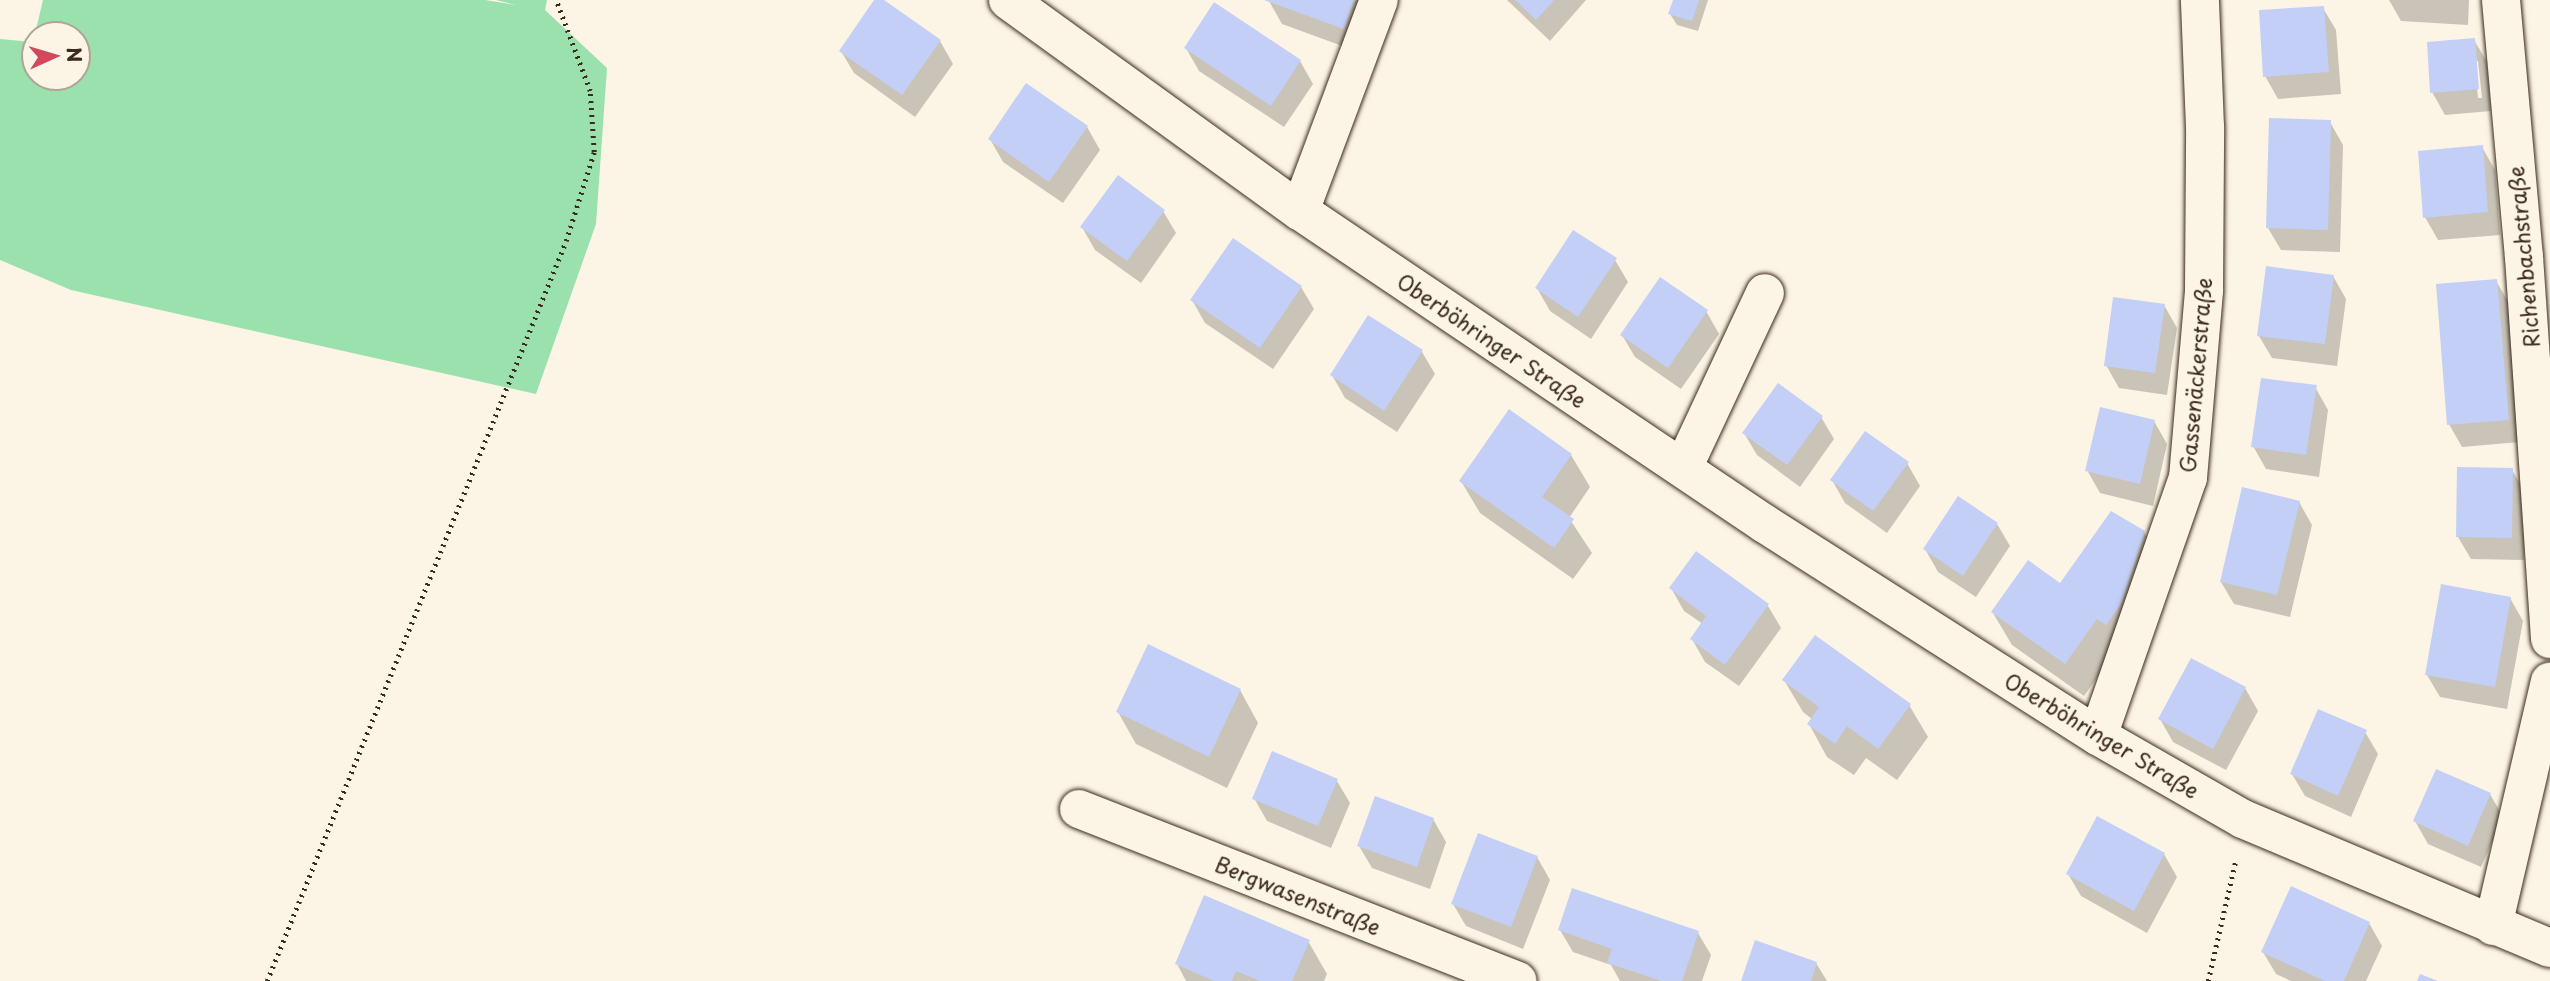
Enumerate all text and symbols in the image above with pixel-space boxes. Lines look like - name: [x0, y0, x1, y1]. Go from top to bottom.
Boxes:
- north arrow: [21, 21, 91, 91]
- text: N: [60, 46, 89, 63]
- street label: Richenbachstraße: [2503, 165, 2543, 349]
- street label: Oberböhringer Straße: [1393, 267, 1591, 413]
- street label: Gassenäckerstraße: [2174, 276, 2216, 474]
- street label: Oberböhringer Straße: [2000, 667, 2204, 803]
- street label: Bergwasenstraße: [1212, 850, 1384, 940]

